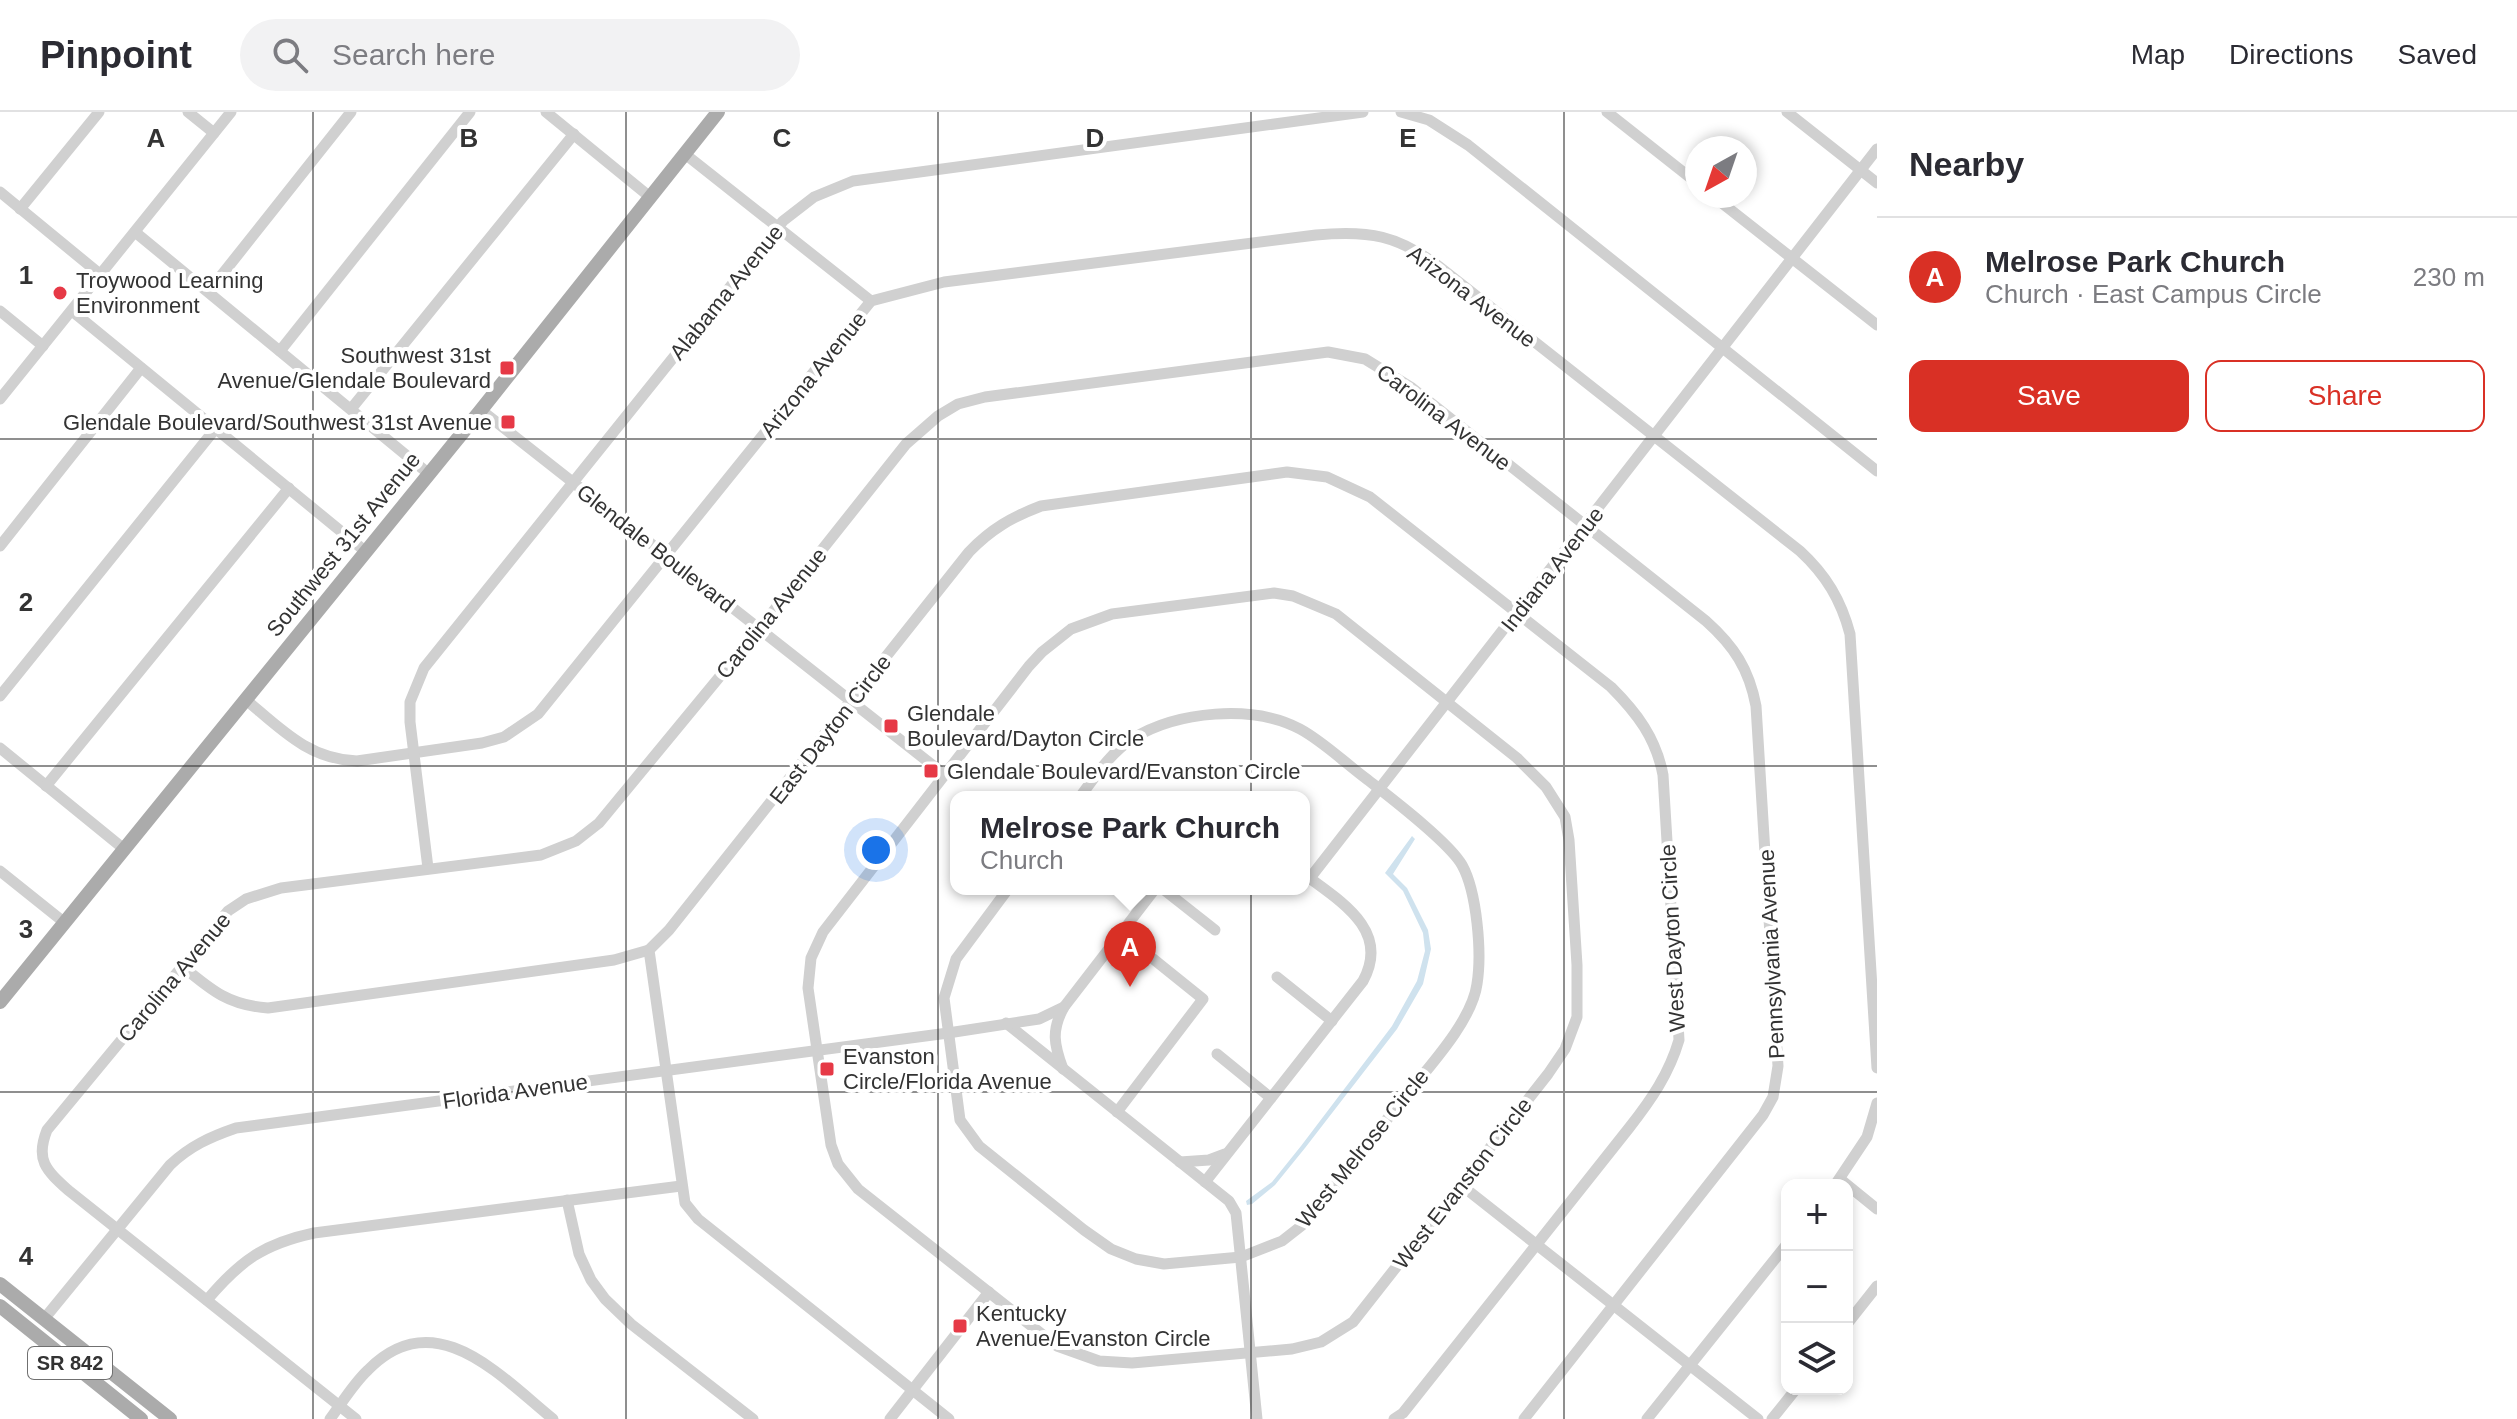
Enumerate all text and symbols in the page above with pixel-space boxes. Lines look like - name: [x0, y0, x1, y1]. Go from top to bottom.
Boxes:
- search box: [240, 19, 800, 91]
- icon: search: [268, 33, 312, 77]
- text: Pinpoint: [40, 34, 192, 76]
- text: Search here: [332, 38, 495, 71]
- text: Map: [2131, 39, 2185, 70]
- text: Directions: [2229, 39, 2354, 70]
- text: Saved: [2398, 39, 2477, 70]
- text: A: [147, 123, 166, 153]
- text: B: [460, 123, 478, 153]
- text: C: [773, 123, 792, 153]
- text: D: [1086, 123, 1104, 153]
- text: E: [1399, 123, 1417, 153]
- north arrow: [1685, 136, 1757, 208]
- text: Nearby: [1909, 145, 2024, 183]
- street label: Alabama Avenue: [664, 220, 788, 365]
- street label: Arizona Avenue: [1403, 240, 1541, 353]
- text: Melrose Park Church: [1985, 245, 2285, 278]
- text: 1: [19, 260, 33, 290]
- text: A: [1926, 262, 1944, 292]
- text: 230 m: [2413, 262, 2485, 292]
- place label: Troywood Learning Environment: [76, 268, 264, 318]
- text: Church · East Campus Circle: [1985, 279, 2322, 309]
- marker: Troywood Learning Environment: [51, 284, 69, 302]
- street label: Arizona Avenue: [755, 307, 871, 442]
- place label: Southwest 31st Avenue/Glendale Boulevard: [217, 343, 491, 393]
- marker: Southwest 31st Avenue/Glendale Boulevard: [498, 359, 516, 377]
- street label: Carolina Avenue: [1372, 359, 1516, 476]
- button: Save: [1909, 360, 2189, 432]
- button: Share: [2205, 360, 2485, 432]
- place label: Glendale Boulevard/Southwest 31st Avenue: [63, 410, 492, 435]
- marker: Glendale Boulevard/Southwest 31st Avenue: [499, 413, 517, 431]
- street label: Southwest 31st Avenue: [261, 447, 425, 641]
- street label: Glendale Boulevard: [572, 479, 740, 618]
- street label: Indiana Avenue: [1496, 502, 1609, 637]
- street label: Carolina Avenue: [711, 543, 832, 684]
- text: 2: [19, 587, 33, 617]
- street label: East Dayton Circle: [764, 650, 896, 809]
- place label: Glendale Boulevard/Dayton Circle: [907, 701, 1144, 751]
- marker: Glendale Boulevard/Dayton Circle: [882, 717, 900, 735]
- place label: Glendale Boulevard/Evanston Circle: [947, 759, 1300, 784]
- marker: Glendale Boulevard/Evanston Circle: [922, 762, 940, 780]
- popup: [950, 791, 1310, 895]
- text: Melrose Park Church: [980, 811, 1280, 844]
- your location: [856, 830, 896, 870]
- street label: West Dayton Circle: [1655, 844, 1690, 1032]
- text: Church: [980, 845, 1064, 875]
- street label: Pennsylvania Avenue: [1754, 848, 1789, 1059]
- street label: Carolina Avenue: [113, 908, 236, 1047]
- text: 3: [19, 914, 33, 944]
- pin: A: [1104, 921, 1156, 987]
- place label: Evanston Circle/Florida Avenue: [843, 1044, 1052, 1094]
- marker: Evanston Circle/Florida Avenue: [818, 1060, 836, 1078]
- street label: West Melrose Circle: [1291, 1064, 1434, 1233]
- street label: Florida Avenue: [441, 1069, 589, 1114]
- street label: West Evanston Circle: [1388, 1093, 1537, 1274]
- map controls: [1781, 1179, 1853, 1395]
- button: +: [1781, 1179, 1853, 1251]
- text: 4: [19, 1241, 34, 1271]
- button: −: [1781, 1251, 1853, 1323]
- place label: Kentucky Avenue/Evanston Circle: [976, 1301, 1210, 1351]
- marker: Kentucky Avenue/Evanston Circle: [951, 1317, 969, 1335]
- button: layers: [1781, 1323, 1853, 1395]
- road number: SR 842: [28, 1347, 112, 1379]

